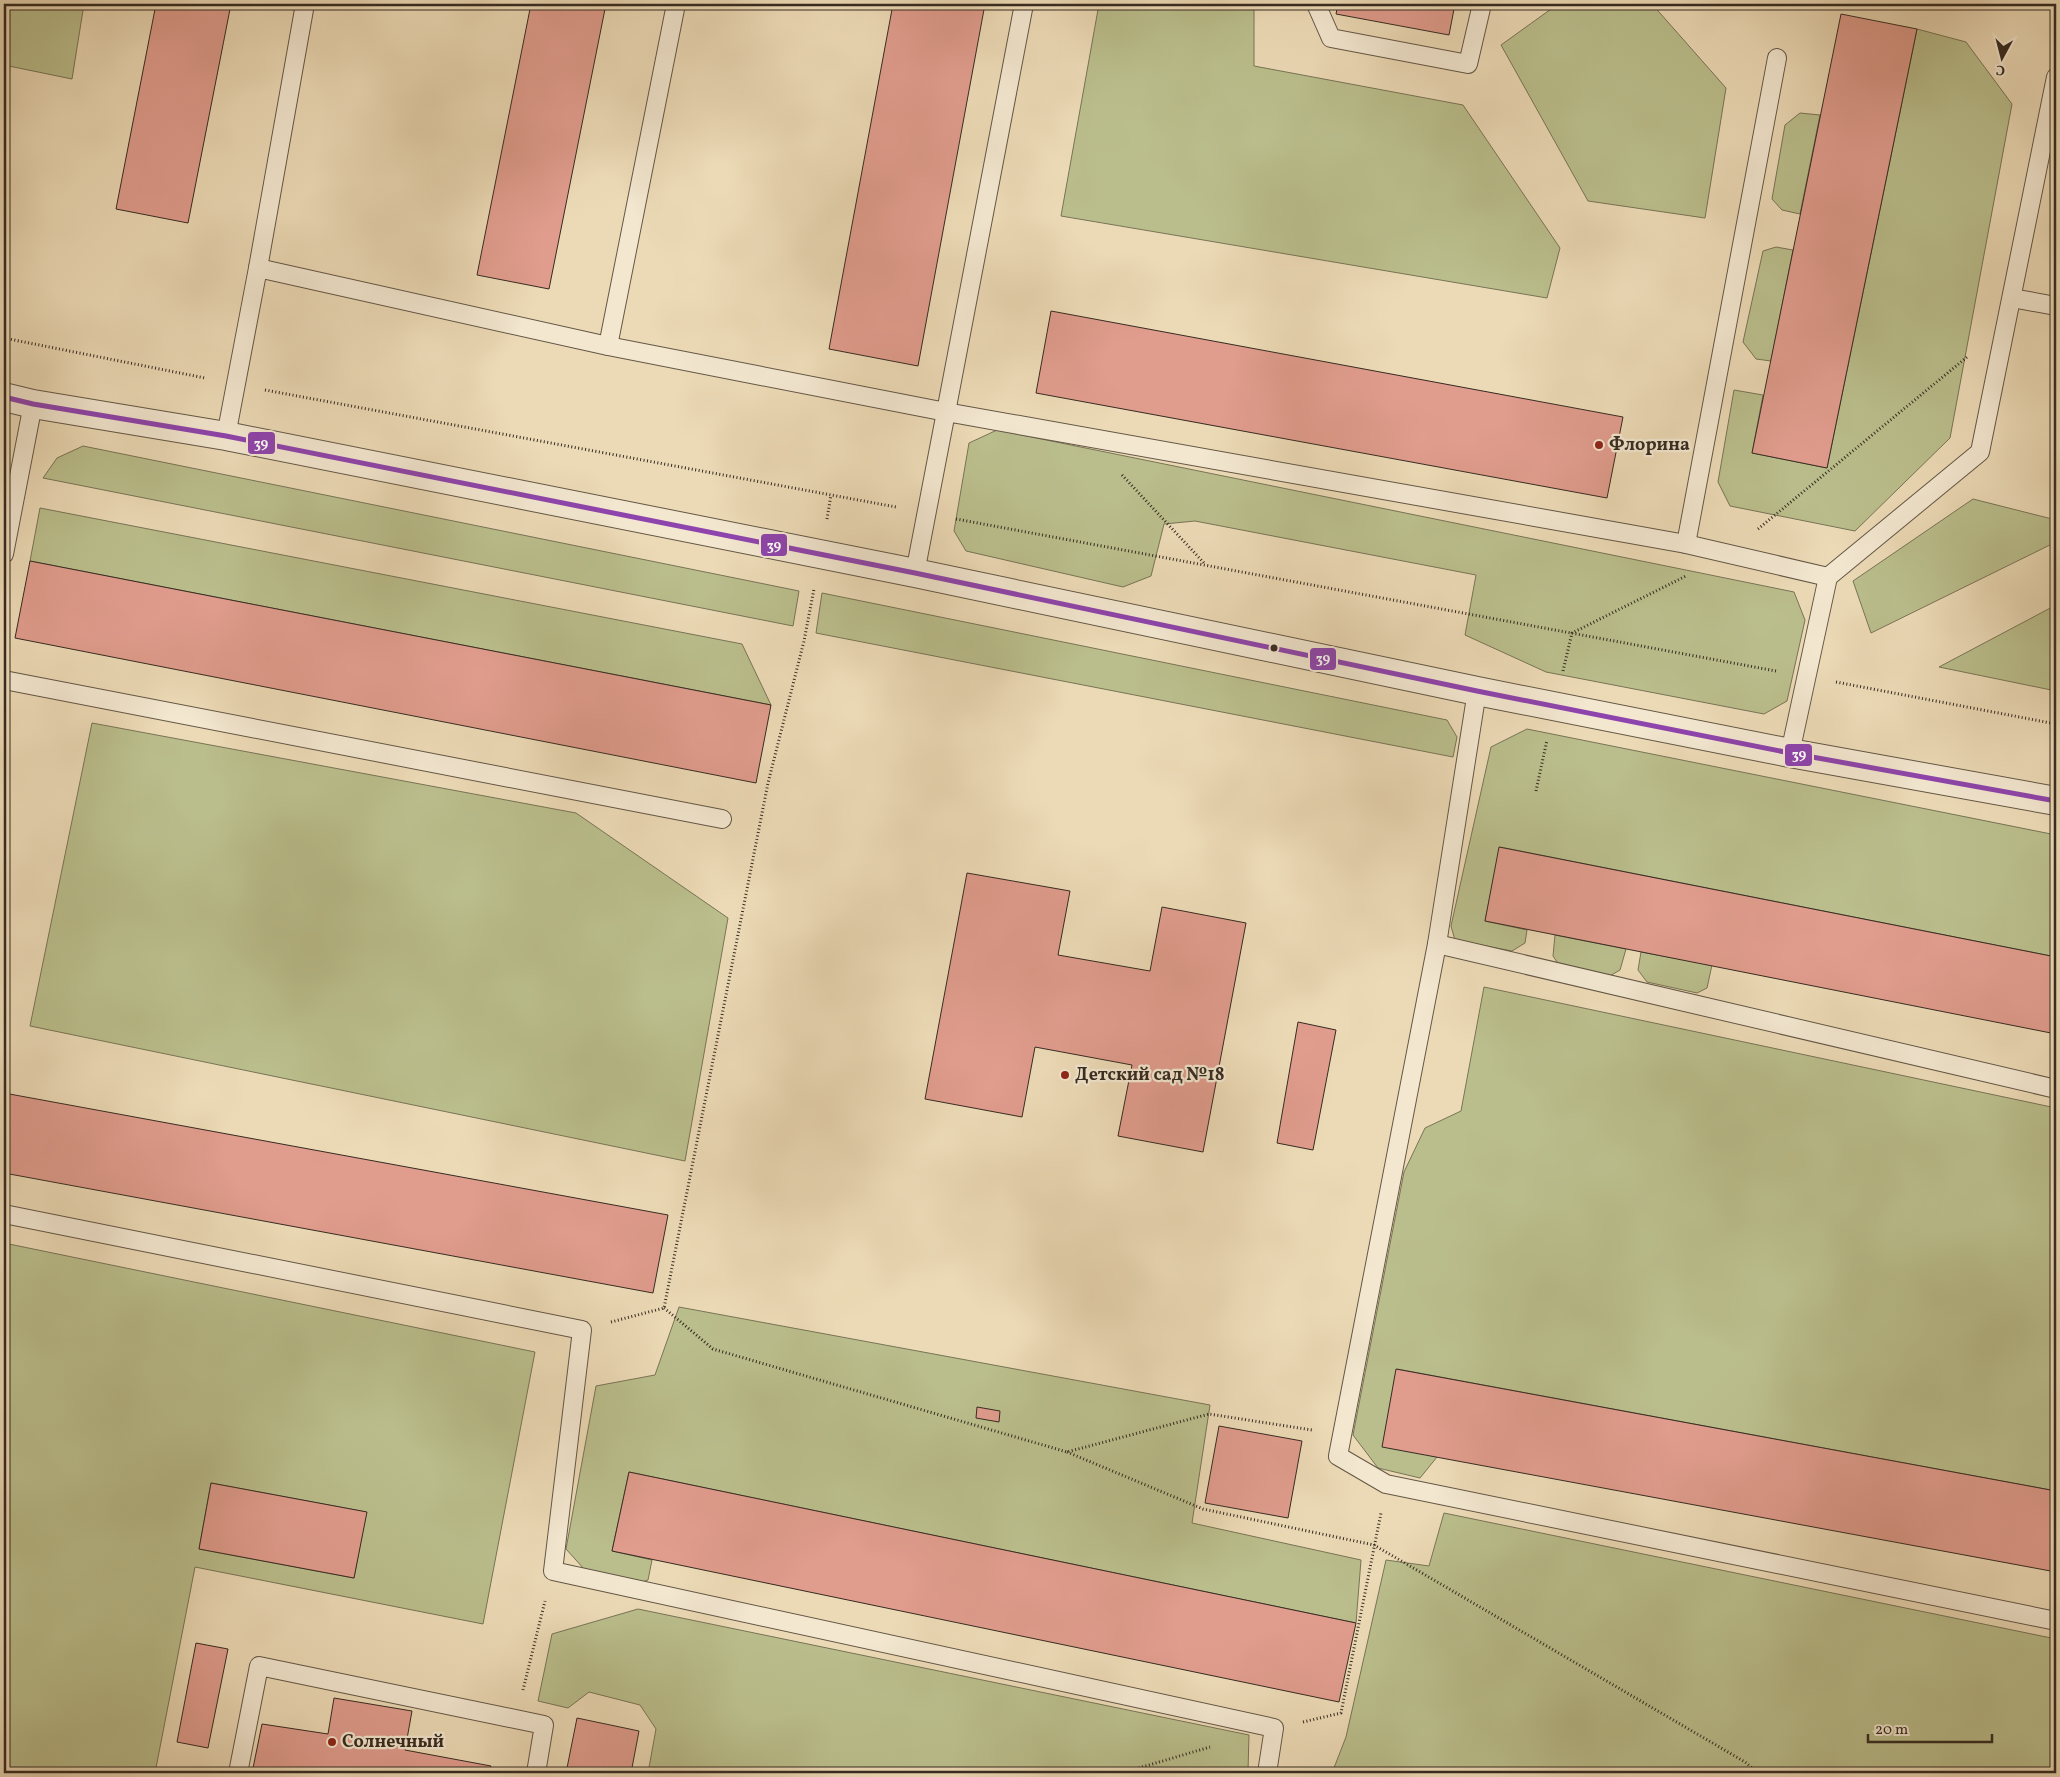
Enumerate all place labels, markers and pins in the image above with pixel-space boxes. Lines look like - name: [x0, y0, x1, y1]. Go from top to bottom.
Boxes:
- place label: Флорина: [1609, 433, 1690, 458]
- marker: Флорина: [1593, 439, 1605, 451]
- unlabelled marker: [1269, 643, 1279, 653]
- place label: Детский сад №18: [1075, 1063, 1224, 1088]
- marker: Детский сад №18: [1059, 1069, 1071, 1081]
- place label: Солнечный: [342, 1730, 444, 1755]
- marker: Солнечный: [326, 1736, 338, 1748]

